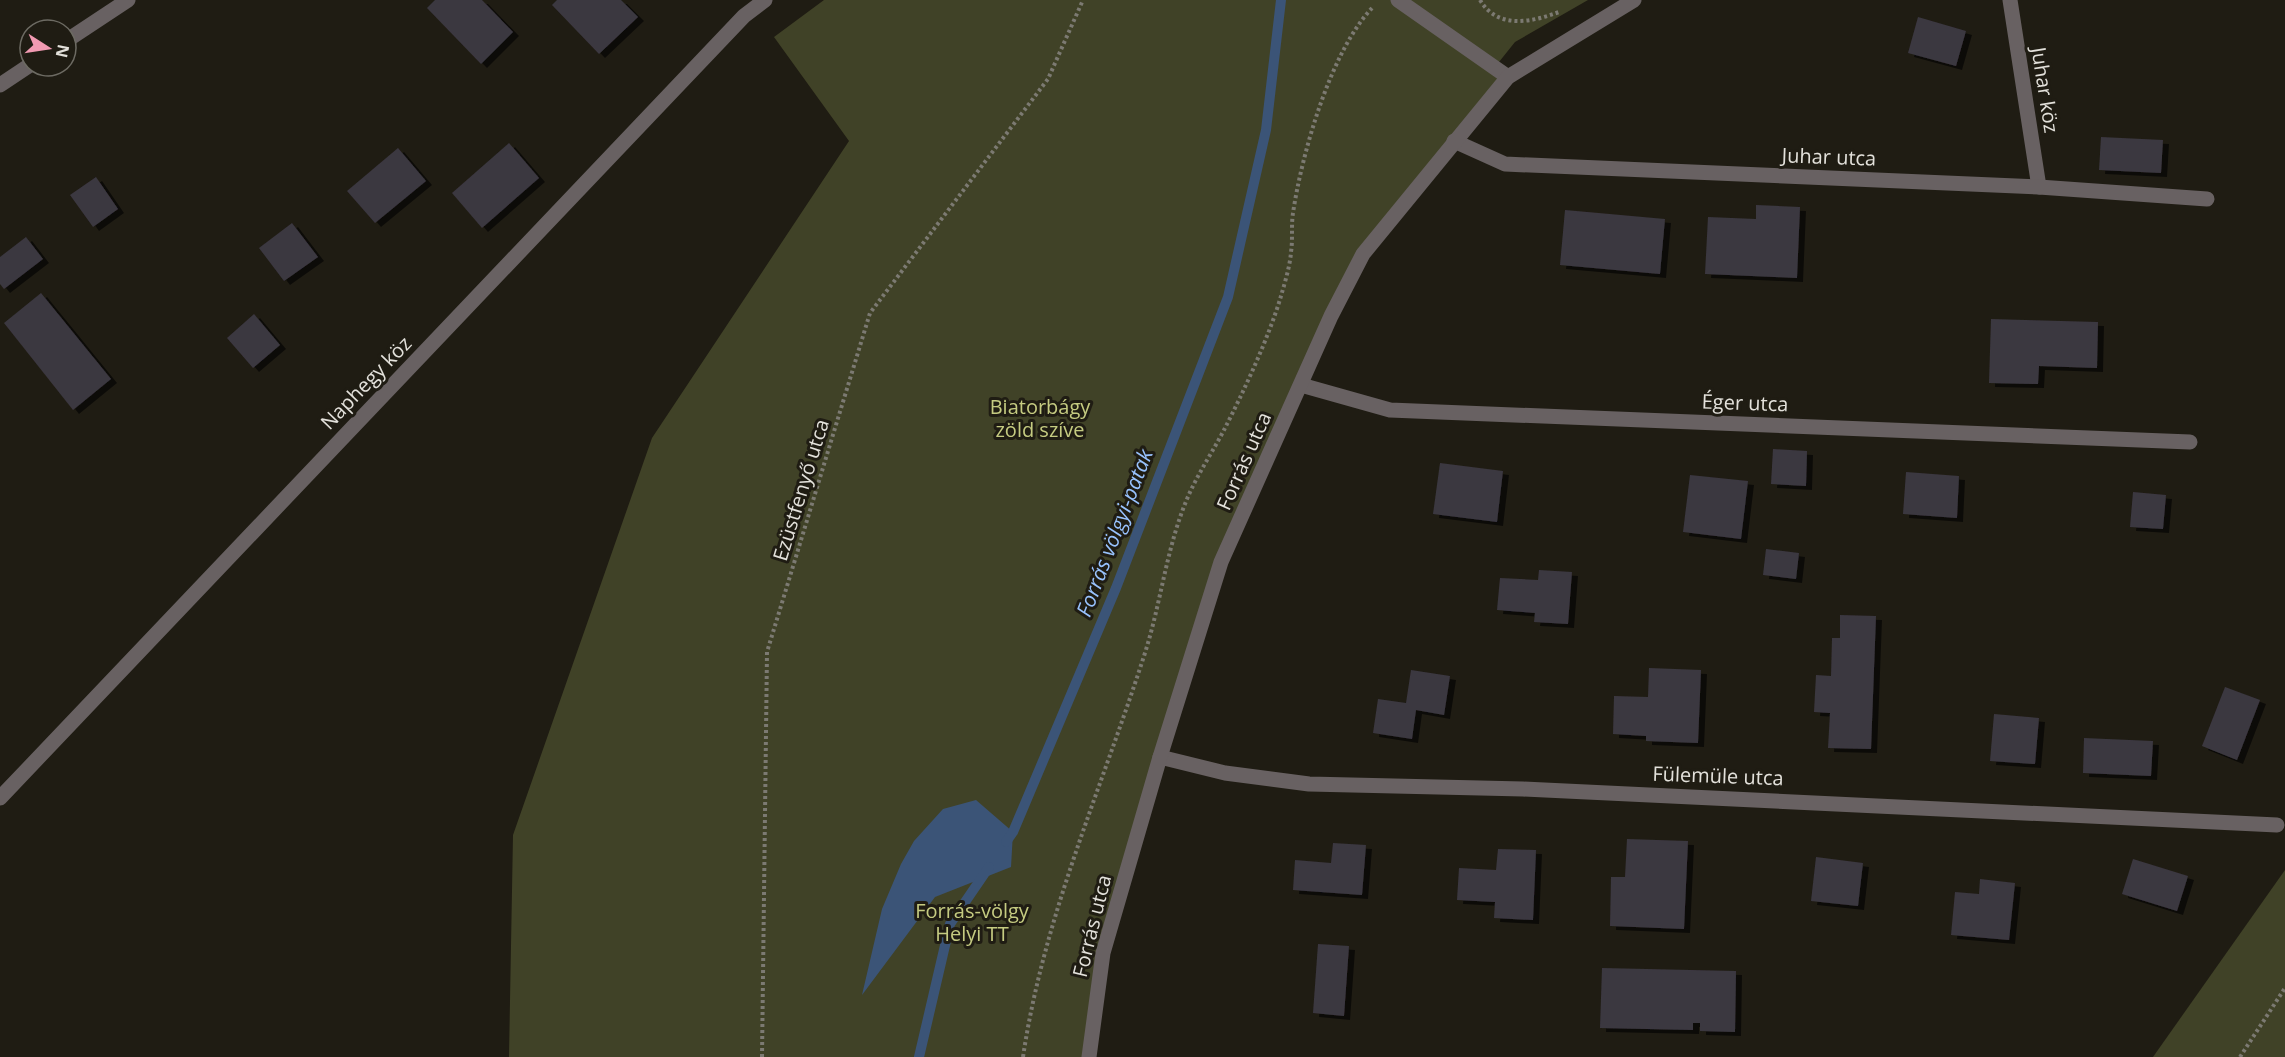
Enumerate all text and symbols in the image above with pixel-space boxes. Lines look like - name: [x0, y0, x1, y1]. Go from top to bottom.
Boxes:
- north arrow: [18, 18, 78, 78]
- text: N: [51, 42, 75, 60]
- street label: Juhar köz: [2025, 43, 2066, 135]
- street label: Juhar utca: [1779, 141, 1877, 172]
- street label: Naphegy köz: [314, 330, 417, 435]
- street label: Éger utca: [1701, 387, 1789, 418]
- park label: Biatorbágy zöld szíve: [990, 393, 1091, 443]
- street label: Forrás utca: [1210, 408, 1277, 514]
- street label: Ezüstfenyő utca: [766, 416, 835, 564]
- water label: Forrás völgyi-patak: [1069, 444, 1159, 620]
- street label: Fülemüle utca: [1652, 760, 1784, 791]
- street label: Forrás utca: [1066, 872, 1117, 980]
- park label: Forrás-völgy Helyi TT: [915, 897, 1030, 947]

